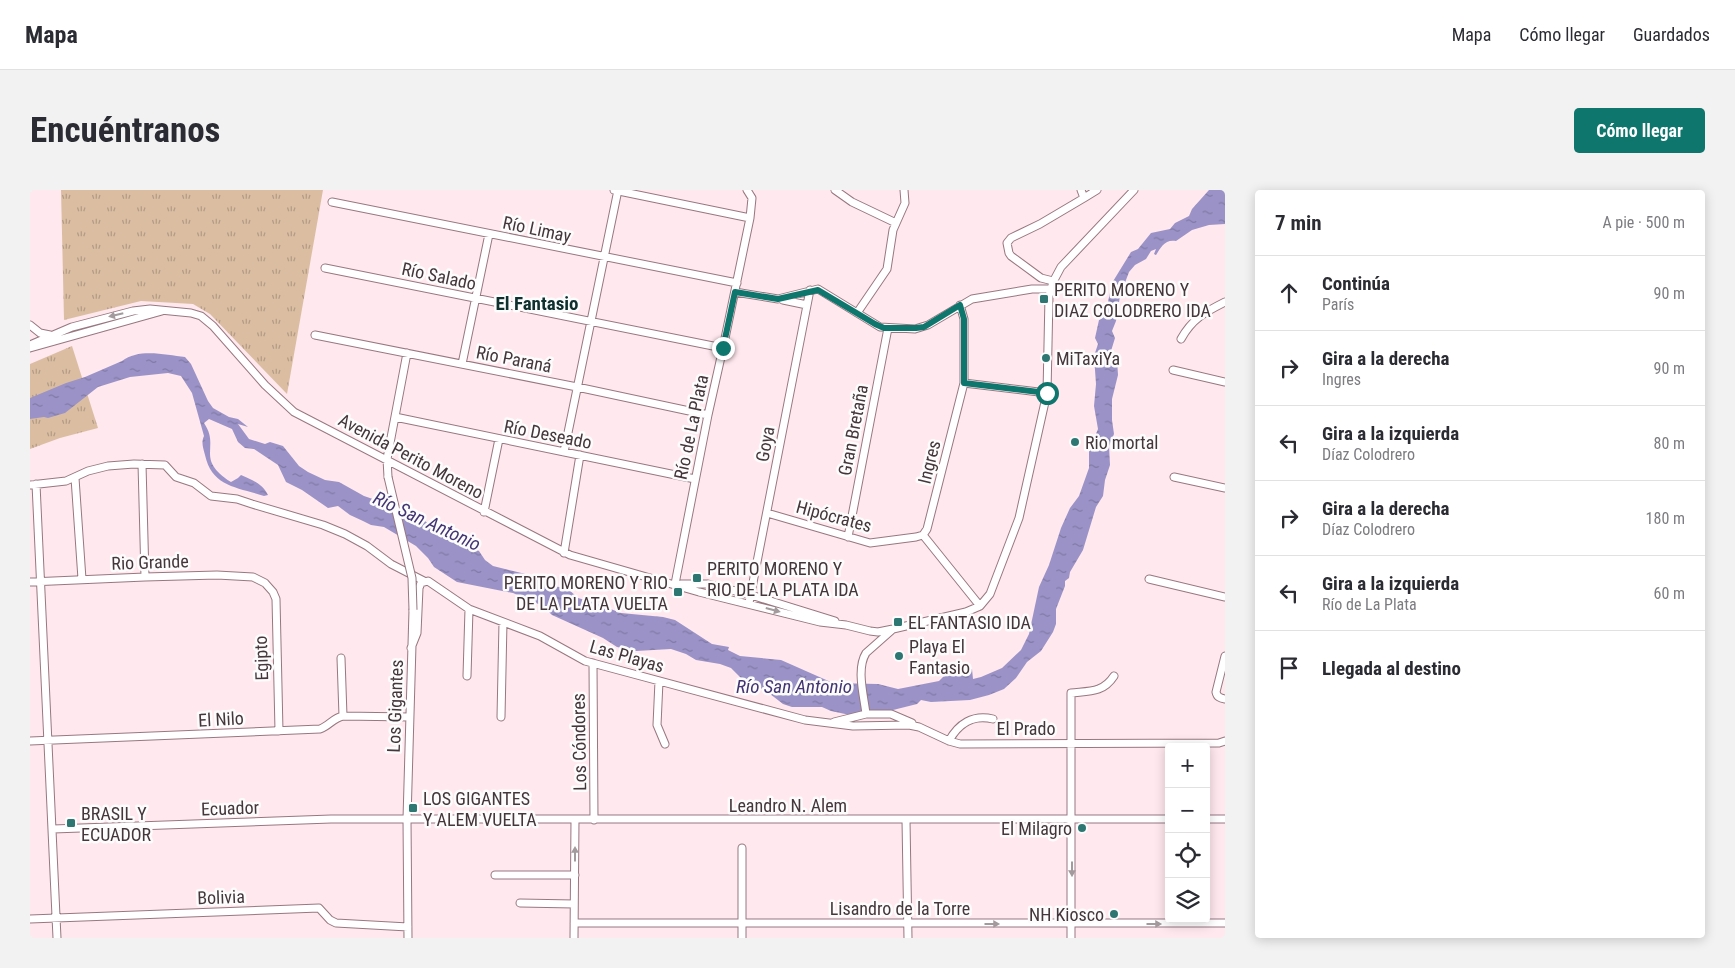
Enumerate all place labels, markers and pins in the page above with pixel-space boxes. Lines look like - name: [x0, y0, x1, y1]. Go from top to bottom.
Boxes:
- place label: PERITO MORENO Y DIAZ COLODRERO IDA: [1054, 279, 1212, 321]
- marker: PERITO MORENO Y DIAZ COLODRERO IDA: [1038, 293, 1050, 305]
- place label: MiTaxiYa: [1056, 348, 1120, 369]
- marker: MiTaxiYa: [1040, 352, 1052, 364]
- place label: Rio mortal: [1085, 432, 1158, 453]
- marker: Rio mortal: [1069, 436, 1081, 448]
- place label: PERITO MORENO Y RIO DE LA PLATA IDA: [707, 558, 859, 600]
- place label: PERITO MORENO Y RIO DE LA PLATA VUELTA: [504, 572, 669, 614]
- marker: PERITO MORENO Y RIO DE LA PLATA IDA: [691, 572, 703, 584]
- marker: PERITO MORENO Y RIO DE LA PLATA VUELTA: [672, 586, 684, 598]
- place label: EL FANTASIO IDA: [908, 612, 1032, 633]
- marker: EL FANTASIO IDA: [892, 616, 904, 628]
- place label: Playa El Fantasio: [909, 636, 970, 678]
- marker: Playa El Fantasio: [893, 650, 905, 662]
- place label: LOS GIGANTES Y ALEM VUELTA: [423, 788, 537, 830]
- marker: LOS GIGANTES Y ALEM VUELTA: [407, 802, 419, 814]
- place label: BRASIL Y ECUADOR: [81, 803, 152, 845]
- marker: BRASIL Y ECUADOR: [65, 817, 77, 829]
- place label: El Milagro: [1001, 818, 1072, 839]
- marker: El Milagro: [1076, 822, 1088, 834]
- place label: NH Kiosco: [1029, 904, 1104, 925]
- marker: NH Kiosco: [1108, 908, 1120, 920]

